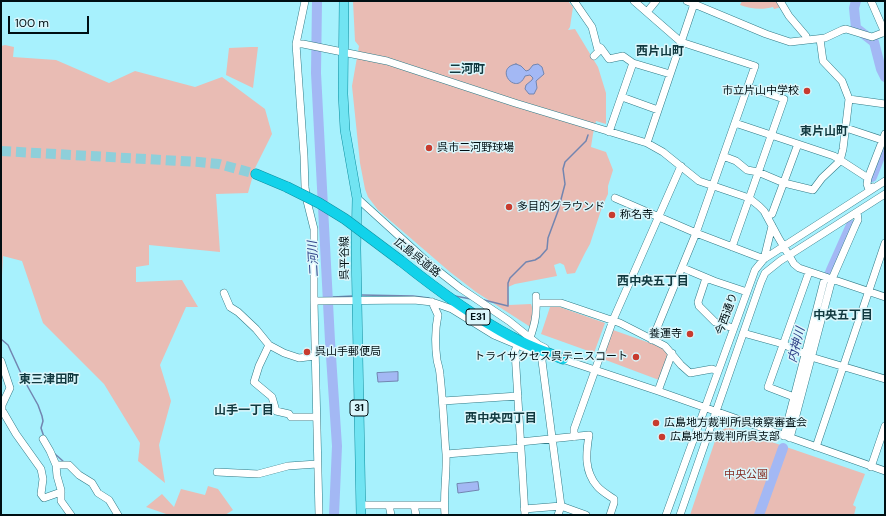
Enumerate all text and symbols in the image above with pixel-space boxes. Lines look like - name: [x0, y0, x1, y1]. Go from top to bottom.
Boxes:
- scale bar: [10, 8, 91, 34]
- text: 100 m: [15, 15, 49, 31]
- district label: 西片山町: [636, 45, 684, 59]
- district label: 二河町: [449, 63, 485, 77]
- place label: 市立片山中学校: [722, 84, 799, 98]
- marker: 市立片山中学校: [802, 86, 812, 96]
- district label: 東片山町: [800, 125, 848, 139]
- place label: 呉市二河野球場: [437, 141, 514, 155]
- marker: 呉市二河野球場: [424, 143, 434, 153]
- place label: 多目的グラウンド: [517, 200, 605, 214]
- marker: 多目的グラウンド: [504, 202, 514, 212]
- place label: 称名寺: [620, 208, 653, 222]
- marker: 称名寺: [607, 210, 617, 220]
- street label: 呉平谷線: [338, 236, 352, 280]
- street label: 広島呉道路: [391, 236, 443, 280]
- water label: 二河川: [306, 241, 322, 277]
- district label: 西中央五丁目: [617, 275, 689, 289]
- street label: 今西通り: [713, 291, 741, 337]
- road number: E31: [466, 309, 490, 325]
- district label: 中央五丁目: [813, 309, 873, 323]
- water label: 内神川: [786, 326, 808, 364]
- place label: 養運寺: [649, 327, 682, 341]
- marker: 養運寺: [685, 329, 695, 339]
- place label: 呉山手郵便局: [315, 345, 381, 359]
- marker: 呉山手郵便局: [302, 347, 312, 357]
- place label: トライサクセス呉テニスコート: [474, 350, 628, 364]
- marker: トライサクセス呉テニスコート: [631, 352, 641, 362]
- district label: 東三津田町: [19, 373, 79, 387]
- road number: 31: [350, 400, 368, 416]
- district label: 山手一丁目: [214, 404, 274, 418]
- district label: 西中央四丁目: [465, 412, 537, 426]
- place label: 広島地方裁判所呉検察審査会: [664, 416, 807, 430]
- marker: 広島地方裁判所呉検察審査会: [651, 418, 661, 428]
- place label: 広島地方裁判所呉支部: [670, 430, 780, 444]
- marker: 広島地方裁判所呉支部: [657, 432, 667, 442]
- park label: 中央公園: [724, 468, 768, 482]

